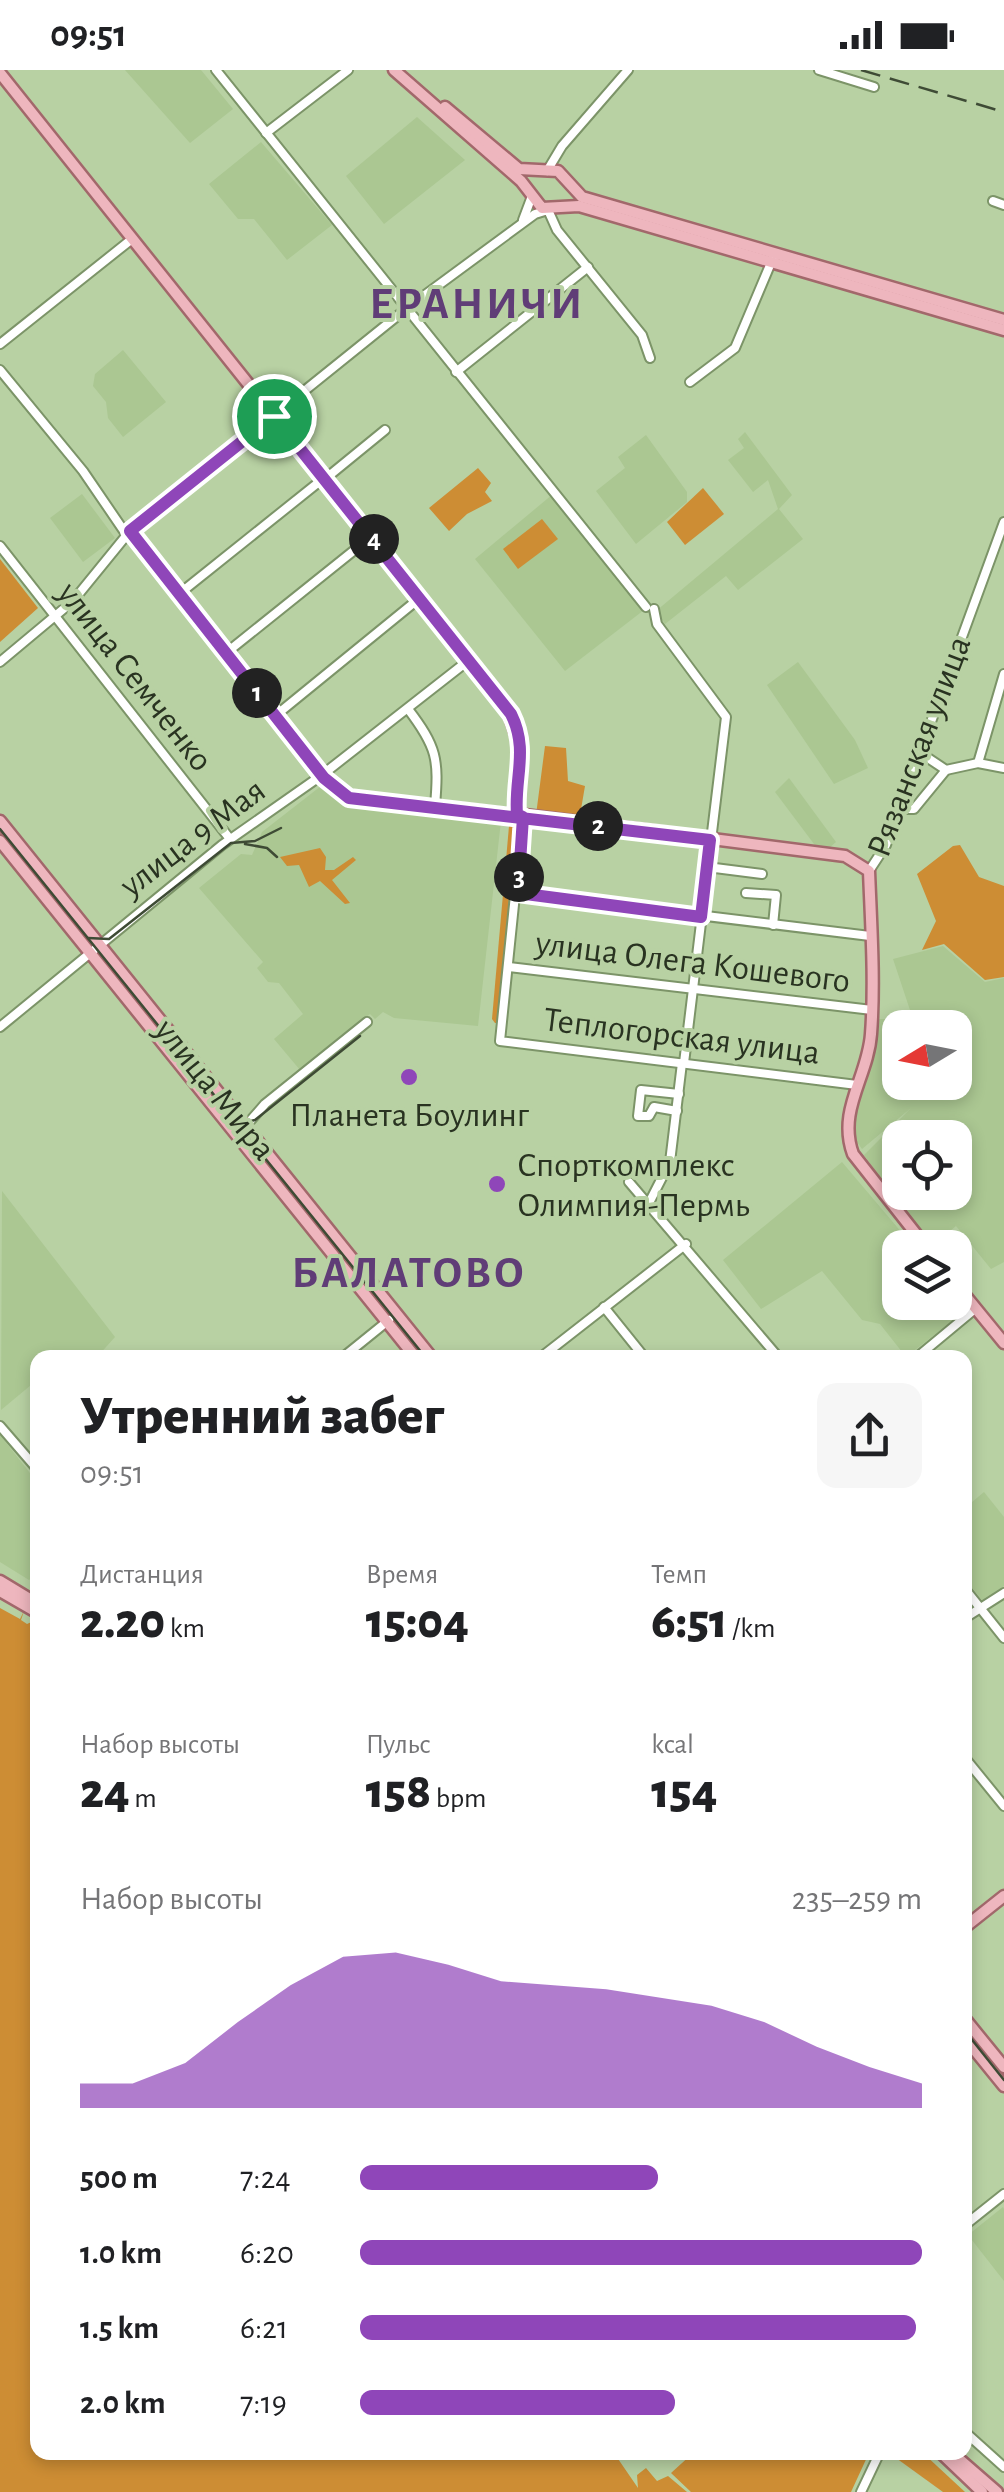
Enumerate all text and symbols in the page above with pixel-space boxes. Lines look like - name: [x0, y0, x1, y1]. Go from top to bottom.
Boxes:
- text: 09:51: [50, 16, 127, 54]
- district label: ЕРАНИЧИ: [369, 282, 585, 327]
- pin: [232, 374, 317, 459]
- icon: arrive: [247, 389, 302, 444]
- pin: 4: [349, 514, 399, 564]
- text: 4: [367, 525, 381, 553]
- street label: улица Семченко: [50, 575, 219, 778]
- street label: Рязанская улица: [861, 631, 978, 862]
- pin: 1: [232, 668, 282, 718]
- text: 1: [252, 679, 262, 707]
- street label: улица 9 Мая: [113, 773, 272, 904]
- pin: 2: [573, 801, 623, 851]
- text: 2: [591, 812, 605, 840]
- pin: 3: [494, 852, 544, 902]
- text: 3: [513, 863, 525, 891]
- street label: улица Олега Кошевого: [533, 926, 852, 999]
- street label: Теплогорская улица: [542, 1002, 822, 1071]
- north arrow: [882, 1010, 972, 1100]
- map controls: [882, 1010, 972, 1320]
- street label: улица Мира: [147, 1012, 282, 1167]
- marker: Планета Боулинг: [398, 1066, 420, 1088]
- place label: Планета Боулинг: [289, 1098, 530, 1133]
- button: locate: [882, 1120, 972, 1210]
- place label: Спорткомплекс Олимпия-Пермь: [517, 1148, 750, 1223]
- marker: Спорткомплекс Олимпия-Пермь: [486, 1173, 508, 1195]
- button: layers: [882, 1230, 972, 1320]
- district label: БАЛАТОВО: [292, 1251, 526, 1296]
- button: share: [817, 1383, 922, 1488]
- text: Утренний забег: [80, 1389, 444, 1444]
- text: 09:51: [80, 1457, 144, 1489]
- text: Дистанция: [80, 1561, 204, 1589]
- text: Время: [366, 1561, 438, 1589]
- text: Темп: [651, 1561, 707, 1589]
- text: 2.20: [80, 1597, 165, 1647]
- text: 15:04: [366, 1597, 469, 1647]
- text: 6:51: [651, 1597, 727, 1647]
- text: km: [165, 1615, 205, 1643]
- text: /km: [727, 1615, 775, 1643]
- text: Набор высоты: [80, 1731, 240, 1759]
- text: Пульс: [366, 1731, 431, 1759]
- text: kcal: [651, 1731, 694, 1759]
- text: 24: [80, 1767, 130, 1817]
- text: 158: [366, 1767, 431, 1817]
- text: 154: [651, 1767, 717, 1817]
- text: m: [130, 1785, 157, 1813]
- text: bpm: [431, 1785, 486, 1813]
- text: Набор высоты: [80, 1883, 263, 1915]
- text: 235–259 m: [792, 1883, 922, 1915]
- text: 500 m: [80, 2162, 158, 2194]
- text: 7:24: [240, 2162, 291, 2194]
- text: 1.0 km: [80, 2237, 162, 2269]
- text: 6:20: [240, 2237, 294, 2269]
- text: 1.5 km: [80, 2312, 159, 2344]
- text: 6:21: [240, 2312, 288, 2344]
- text: 2.0 km: [80, 2387, 166, 2419]
- text: 7:19: [240, 2387, 287, 2419]

